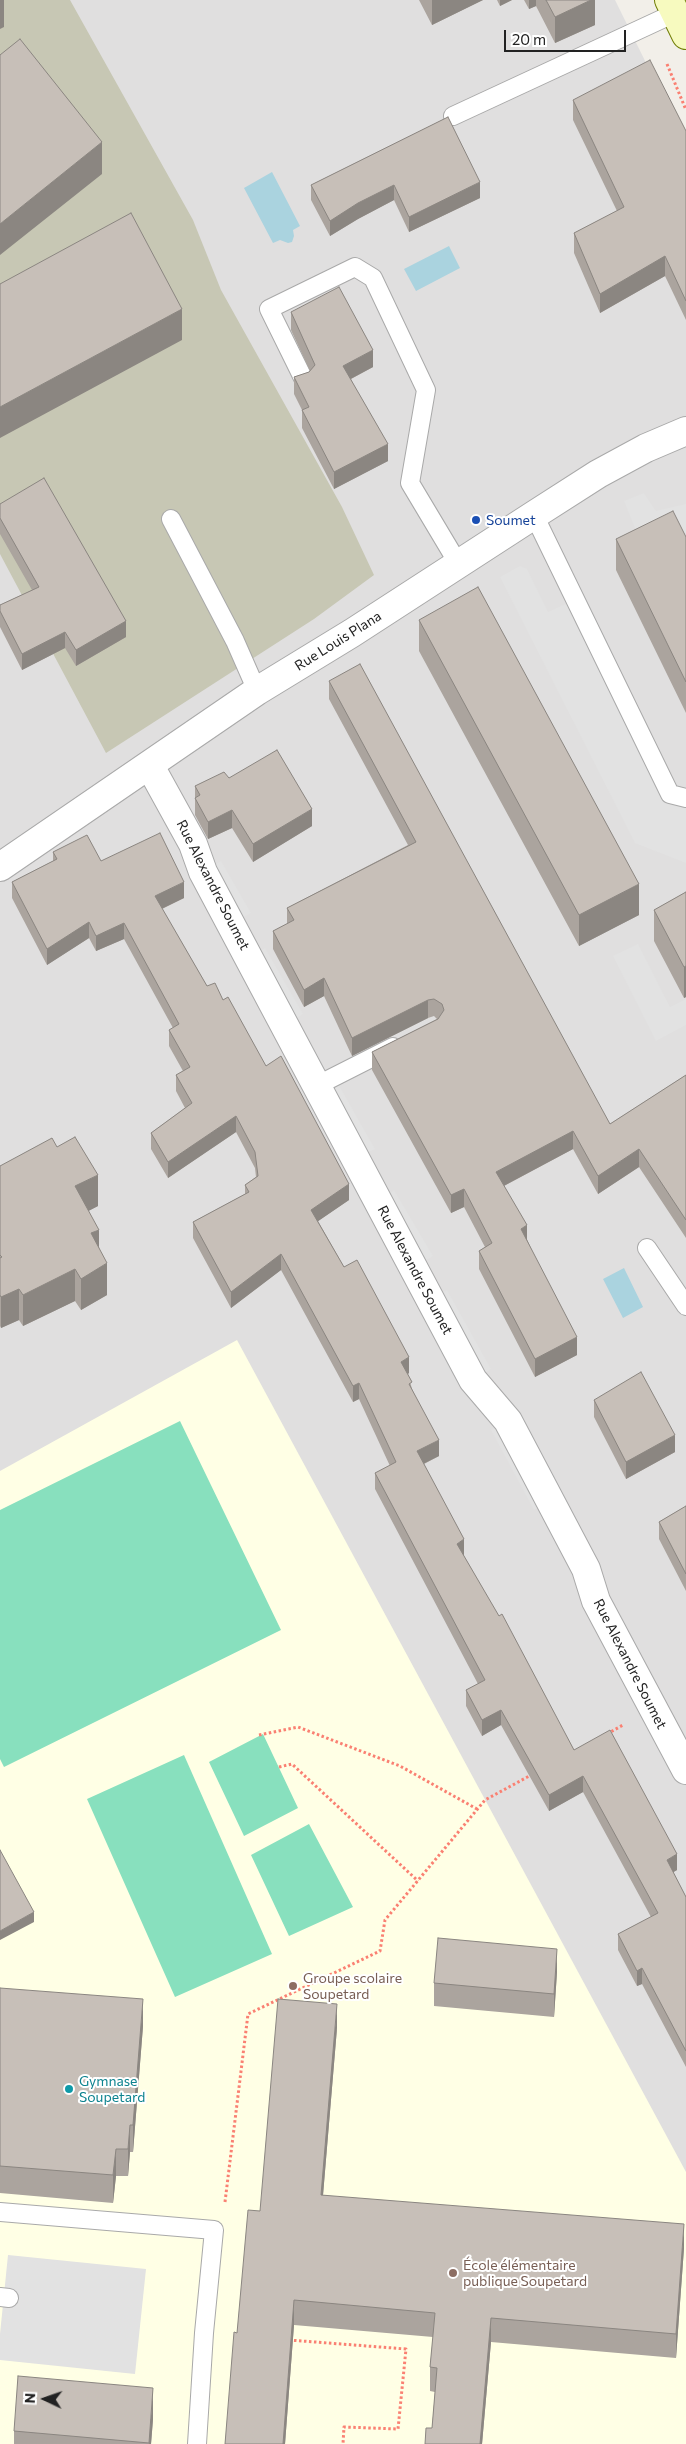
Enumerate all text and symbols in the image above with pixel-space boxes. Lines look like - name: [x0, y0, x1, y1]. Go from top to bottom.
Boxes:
- scale bar: [506, 20, 628, 52]
- text: 20 m: [512, 30, 546, 48]
- place label: Soumet: [486, 512, 536, 528]
- marker: Soumet: [470, 514, 482, 526]
- street label: Rue Louis Plana: [292, 608, 384, 674]
- street label: Rue Alexandre Soumet: [173, 817, 253, 953]
- street label: Rue Alexandre Soumet: [374, 1203, 456, 1337]
- street label: Rue Alexandre Soumet: [590, 1596, 670, 1732]
- place label: Groupe scolaire Soupetard: [303, 1970, 402, 2002]
- marker: Groupe scolaire Soupetard: [287, 1980, 299, 1992]
- place label: Gymnase Soupetard: [79, 2073, 145, 2106]
- marker: Gymnase Soupetard: [63, 2083, 75, 2095]
- place label: École élémentaire publique Soupetard: [463, 2257, 587, 2290]
- marker: École élémentaire publique Soupetard: [447, 2267, 459, 2279]
- north arrow: [20, 2374, 70, 2424]
- text: N: [21, 2393, 38, 2404]

